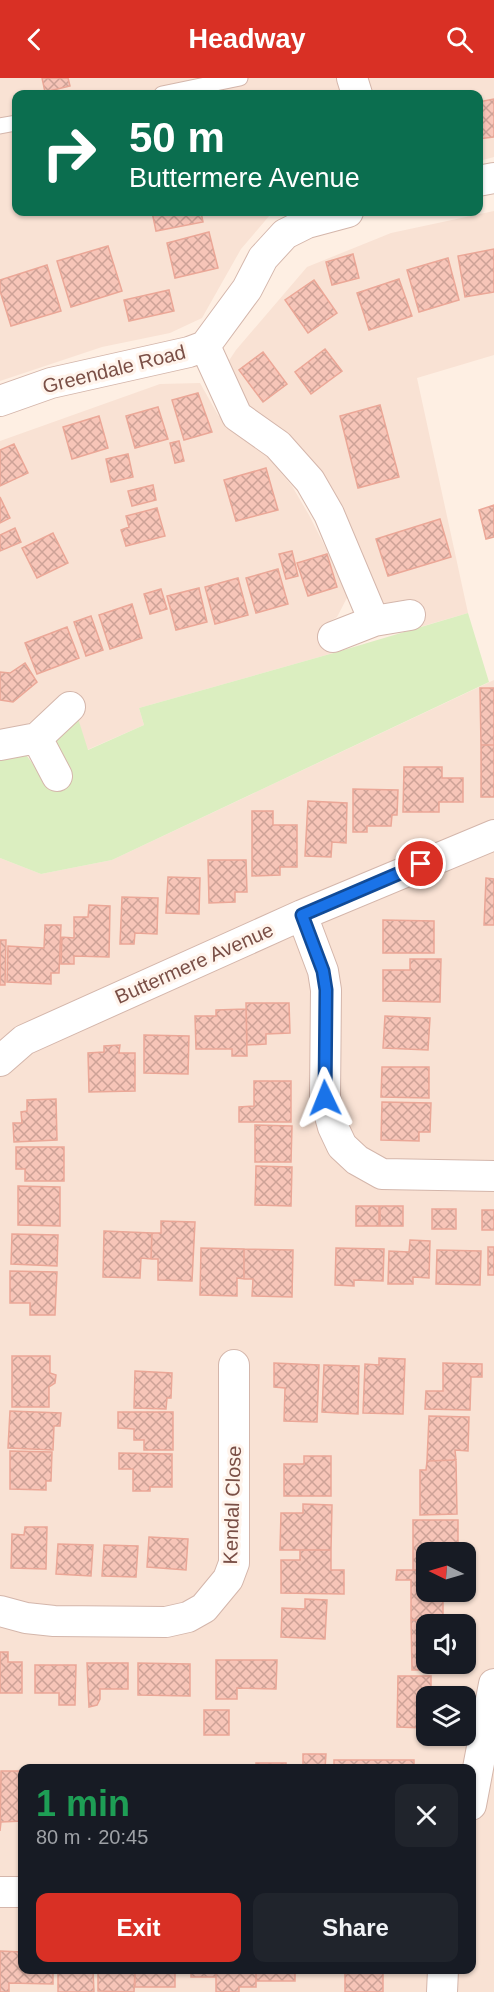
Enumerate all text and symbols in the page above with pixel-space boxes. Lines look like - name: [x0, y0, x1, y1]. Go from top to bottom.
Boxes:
- icon: back: [18, 23, 51, 56]
- icon: search: [443, 23, 476, 56]
- text: Headway: [188, 24, 306, 54]
- icon: right: [30, 114, 108, 192]
- text: 50 m: [129, 114, 225, 161]
- text: Buttermere Avenue: [129, 163, 360, 193]
- street label: Greendale Road: [40, 341, 188, 397]
- pin: [395, 838, 446, 889]
- icon: arrive: [404, 847, 437, 880]
- street label: Buttermere Avenue: [111, 918, 277, 1008]
- position arrow: [293, 1066, 357, 1130]
- street label: Kendal Close: [219, 1445, 245, 1565]
- north arrow: [416, 1542, 476, 1602]
- map controls: [416, 1542, 476, 1746]
- button: sound: [416, 1614, 476, 1674]
- button: layers: [416, 1686, 476, 1746]
- text: 1 min: [36, 1783, 130, 1824]
- button: close: [395, 1784, 458, 1847]
- text: 80 m · 20:45: [36, 1826, 148, 1848]
- button: Exit: [36, 1893, 241, 1962]
- button: Share: [253, 1893, 458, 1962]

